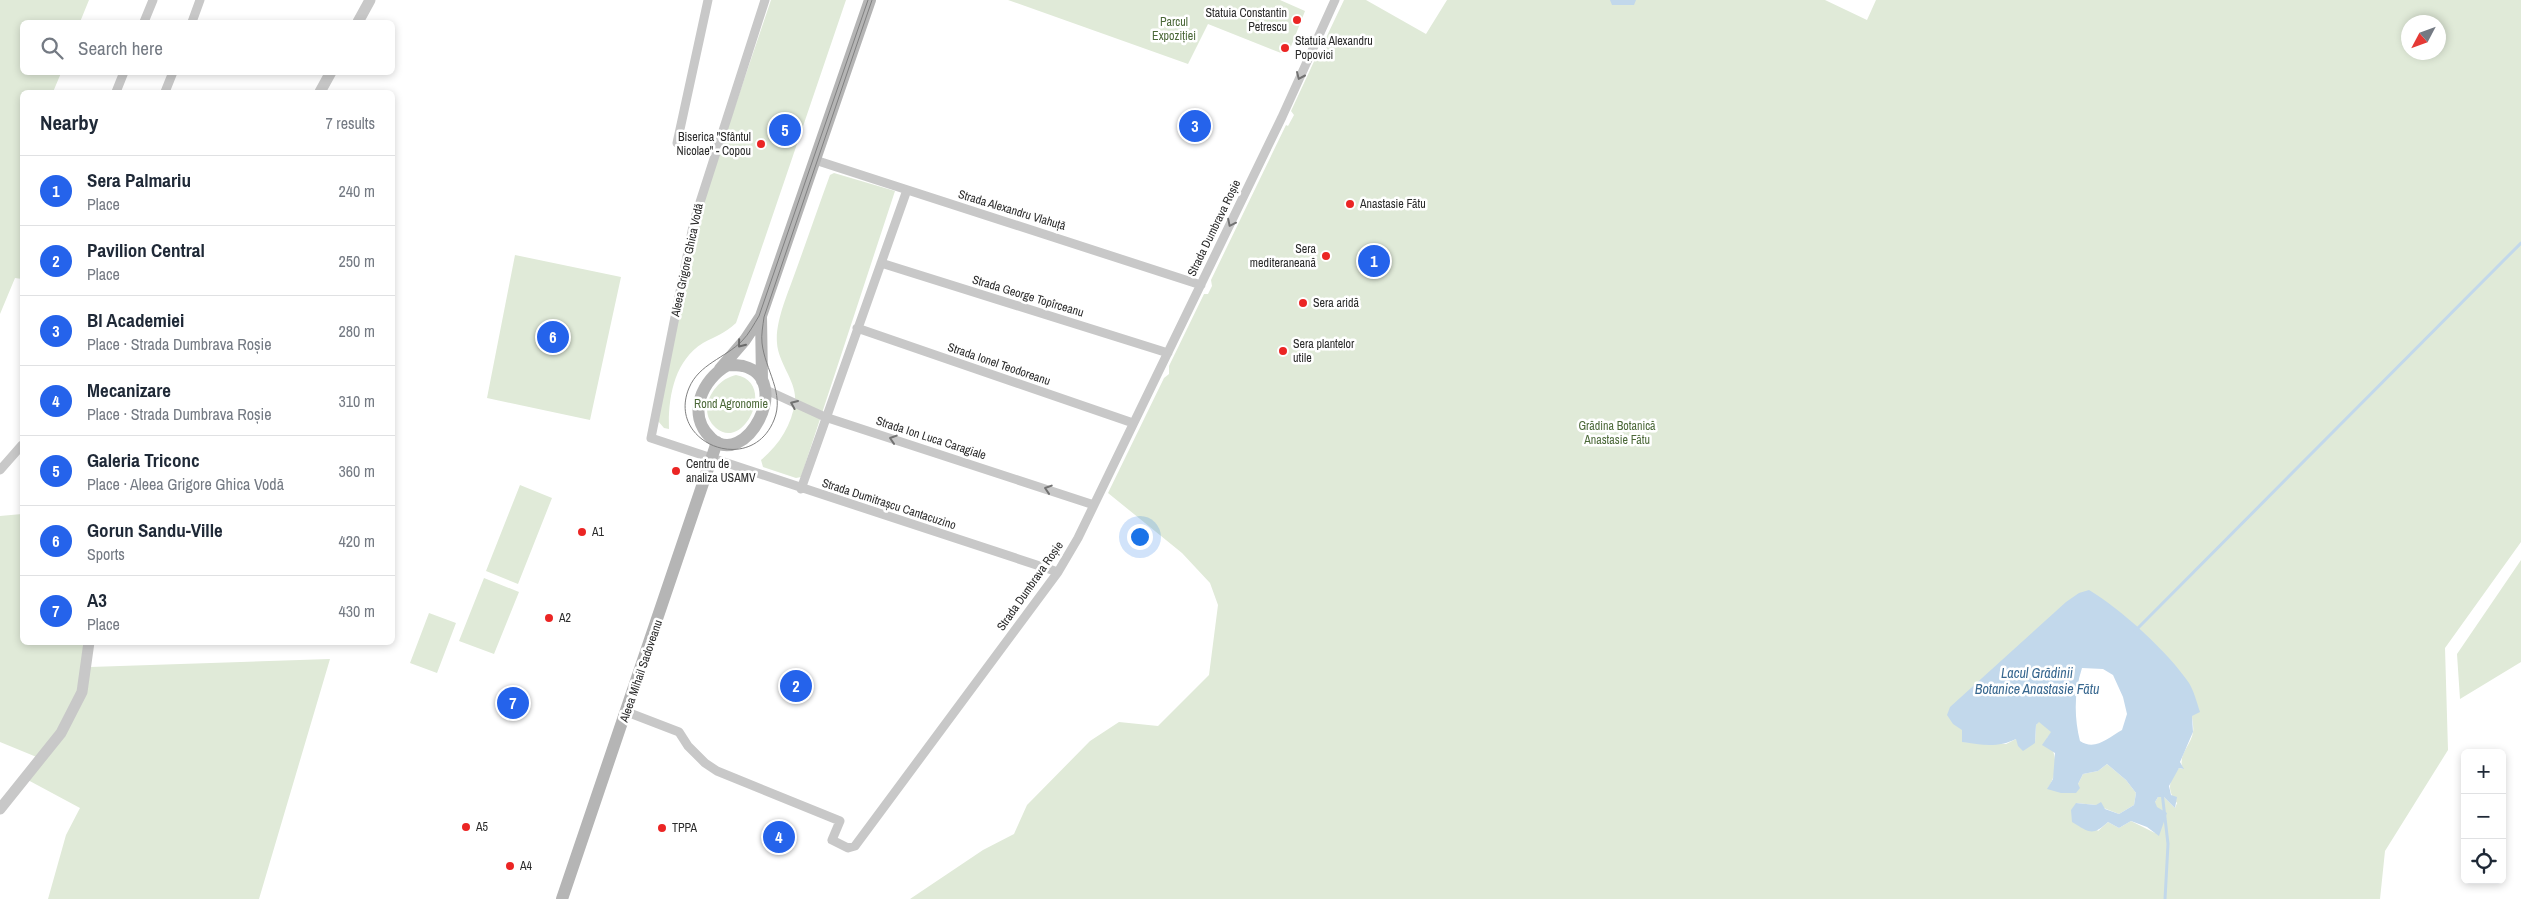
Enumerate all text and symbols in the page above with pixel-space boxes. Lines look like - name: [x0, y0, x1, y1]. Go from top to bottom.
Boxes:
- place label: Statuia Constantin Petrescu: [1205, 5, 1287, 35]
- park label: Parcul Expoziției: [1152, 14, 1196, 44]
- marker: Statuia Constantin Petrescu: [1291, 14, 1303, 26]
- north arrow: [2401, 15, 2446, 60]
- search box: [20, 20, 395, 75]
- place label: Statuia Alexandru Popovici: [1295, 33, 1373, 63]
- icon: search: [38, 34, 66, 62]
- text: Search here: [78, 35, 163, 61]
- marker: Statuia Alexandru Popovici: [1279, 42, 1291, 54]
- one-way arrow: [1296, 71, 1307, 80]
- pin: 3: [1179, 107, 1211, 145]
- text: Nearby: [40, 108, 98, 137]
- pin: 5: [769, 111, 801, 149]
- text: 7 results: [325, 112, 375, 134]
- place label: Biserica "Sfântul Nicolae" - Copou: [676, 129, 751, 159]
- marker: Biserica "Sfântul Nicolae" - Copou: [755, 138, 767, 150]
- text: Sera Palmariu: [87, 167, 191, 193]
- street label: Strada Dumbrava Roșie: [1184, 177, 1244, 279]
- text: 1: [52, 180, 60, 202]
- text: 240 m: [339, 180, 375, 202]
- street label: Strada Alexandru Vlahuță: [956, 186, 1068, 234]
- text: Place: [87, 193, 120, 215]
- place label: Anastasie Fătu: [1359, 196, 1426, 212]
- marker: Anastasie Fătu: [1344, 198, 1356, 210]
- street label: Aleea Grigore Ghica Vodă: [667, 201, 707, 319]
- one-way arrow: [1226, 218, 1237, 227]
- text: Pavilion Central: [87, 237, 205, 263]
- place label: Sera mediteraneană: [1250, 241, 1317, 271]
- pin: 1: [1358, 242, 1390, 280]
- text: 2: [52, 250, 60, 272]
- text: 250 m: [339, 250, 375, 272]
- marker: Sera mediteraneană: [1320, 250, 1332, 262]
- text: Place: [87, 263, 120, 285]
- street label: Strada George Topîrceanu: [970, 271, 1086, 321]
- place label: Sera aridă: [1313, 295, 1359, 311]
- marker: Sera aridă: [1297, 297, 1309, 309]
- text: Bl Academiei: [87, 307, 184, 333]
- pin: 6: [537, 318, 569, 356]
- text: 3: [52, 320, 60, 342]
- text: 280 m: [339, 320, 375, 342]
- text: Place · Strada Dumbrava Roșie: [87, 333, 272, 355]
- place label: Sera plantelor utile: [1293, 336, 1355, 366]
- one-way arrow: [739, 338, 747, 347]
- street label: Strada Ionel Teodoreanu: [946, 339, 1052, 389]
- marker: Sera plantelor utile: [1277, 345, 1289, 357]
- text: Mecanizare: [87, 377, 171, 403]
- text: 4: [52, 390, 60, 412]
- text: 310 m: [339, 390, 375, 412]
- park label: Rond Agronomie: [694, 396, 768, 412]
- one-way arrow: [790, 400, 799, 410]
- text: Place · Strada Dumbrava Roșie: [87, 403, 272, 425]
- street label: Strada Ion Luca Caragiale: [874, 413, 988, 463]
- park label: Grădina Botanică Anastasie Fătu: [1578, 418, 1656, 448]
- one-way arrow: [889, 435, 898, 445]
- text: Galeria Triconc: [87, 447, 200, 473]
- place label: Centru de analiza USAMV: [686, 456, 756, 486]
- text: 5: [52, 460, 60, 482]
- text: 360 m: [339, 460, 375, 482]
- marker: Centru de analiza USAMV: [670, 465, 682, 477]
- text: Place · Aleea Grigore Ghica Vodă: [87, 473, 284, 495]
- street label: Strada Dumitrașcu Cantacuzino: [820, 475, 958, 533]
- one-way arrow: [1044, 485, 1052, 495]
- text: Gorun Sandu-Ville: [87, 517, 223, 543]
- place label: A1: [591, 524, 605, 540]
- your location: [1127, 524, 1153, 550]
- marker: A1: [576, 526, 588, 538]
- text: 6: [52, 530, 60, 552]
- text: 420 m: [339, 530, 375, 552]
- street label: Strada Dumbrava Roșie: [993, 538, 1067, 634]
- text: Sports: [87, 543, 125, 565]
- text: A3: [87, 587, 107, 613]
- text: 7: [52, 600, 60, 622]
- text: 430 m: [339, 600, 375, 622]
- place label: A2: [558, 610, 571, 626]
- marker: A2: [543, 612, 555, 624]
- text: Place: [87, 613, 120, 635]
- street label: Aleea Mihail Sadoveanu: [616, 618, 666, 725]
- water label: Lacul Grădinii Botanice Anastasie Fătu: [1975, 664, 2100, 698]
- pin: 2: [780, 667, 812, 705]
- pin: 7: [497, 684, 529, 722]
- map controls: [2461, 749, 2506, 884]
- button: +: [2461, 749, 2506, 794]
- button: −: [2461, 794, 2506, 839]
- pin: 4: [763, 818, 795, 856]
- place label: A5: [475, 819, 489, 835]
- place label: TPPA: [672, 820, 697, 836]
- marker: A5: [460, 821, 472, 833]
- marker: TPPA: [656, 822, 668, 834]
- button: locate: [2461, 839, 2506, 884]
- place label: A4: [519, 858, 533, 874]
- marker: A4: [504, 860, 516, 872]

